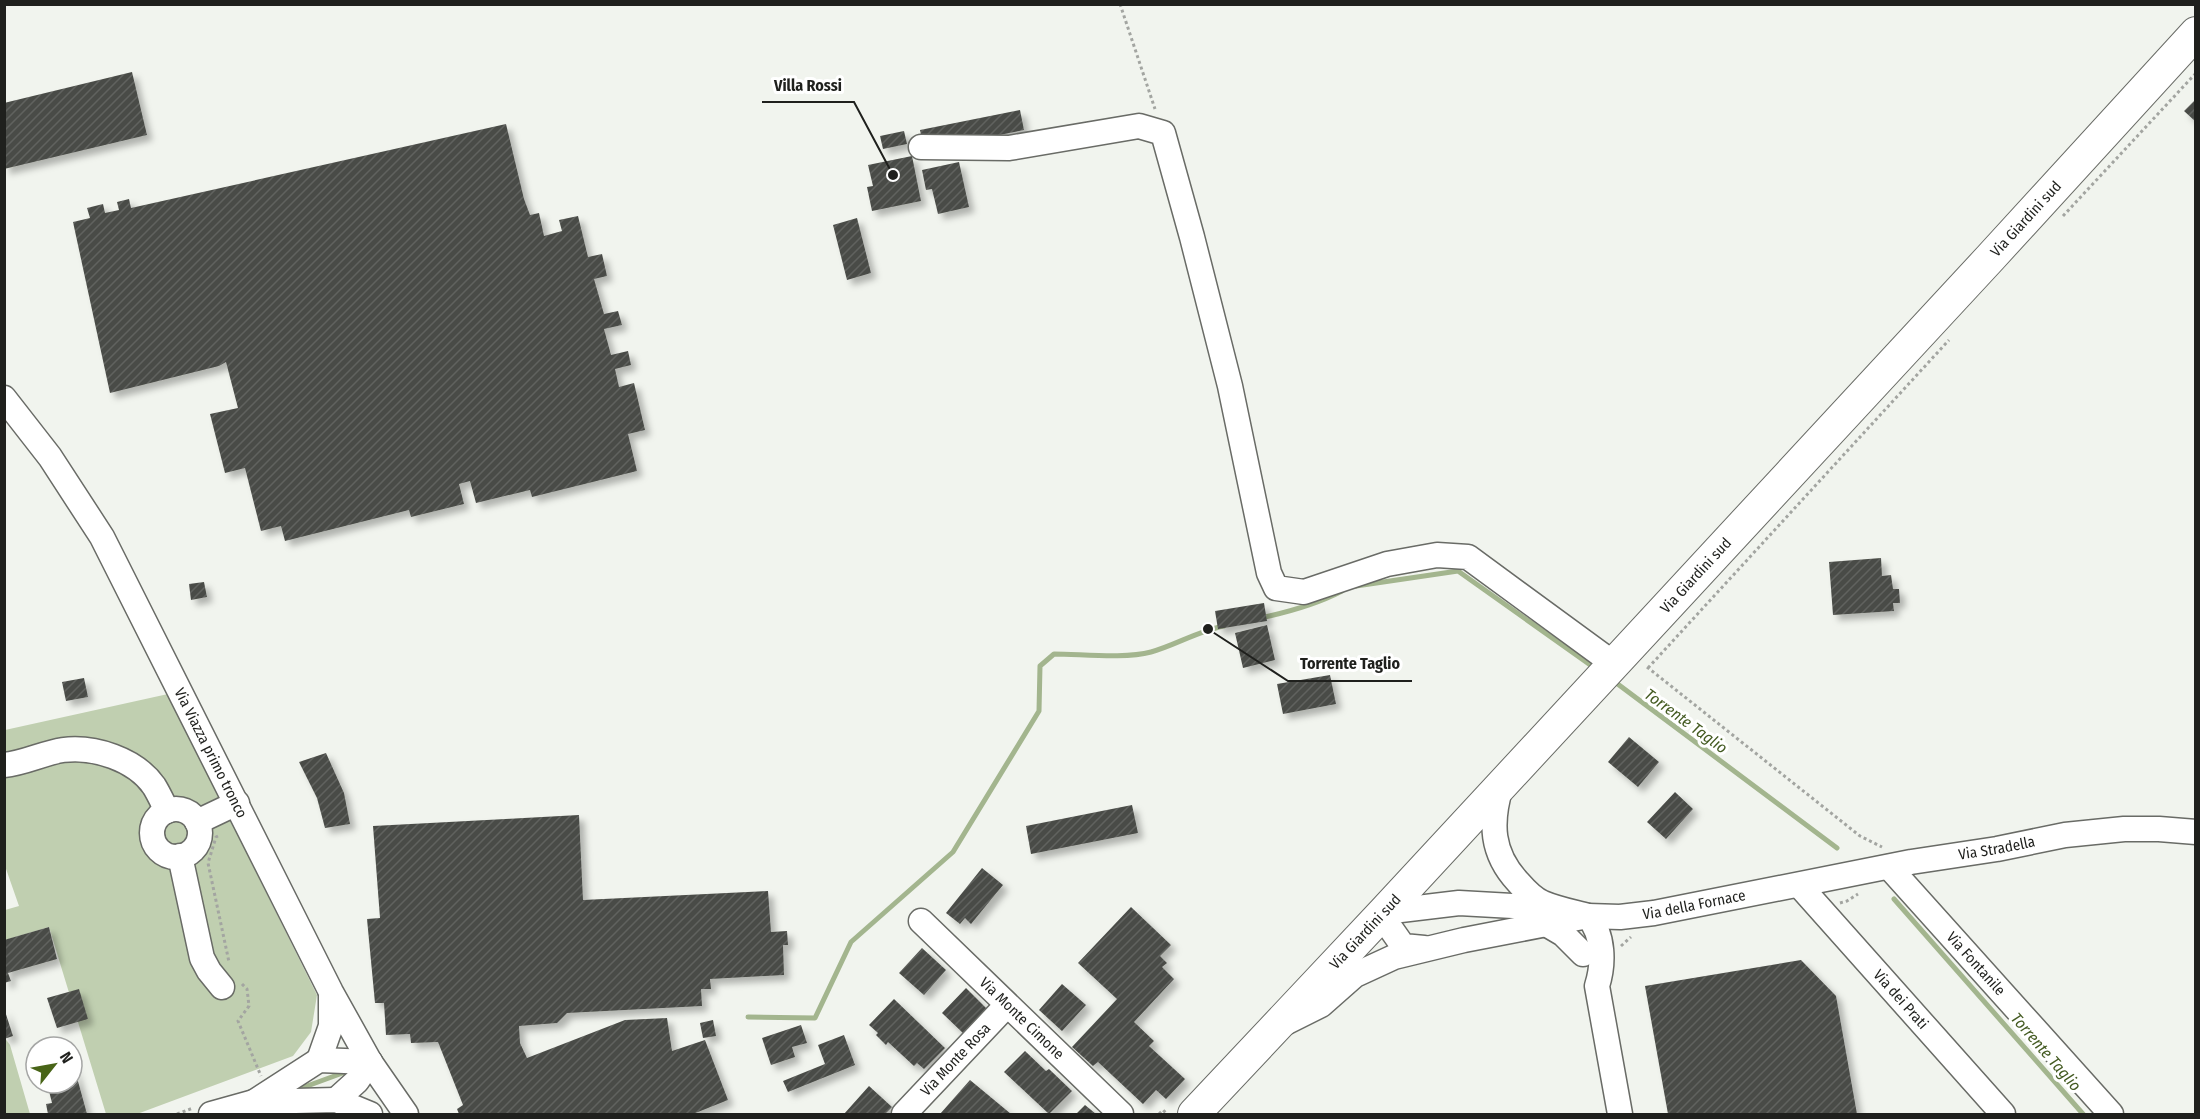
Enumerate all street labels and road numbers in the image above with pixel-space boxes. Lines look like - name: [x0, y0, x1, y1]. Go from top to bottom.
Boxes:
- street label: Via Giardini sud: [1987, 177, 2065, 260]
- street label: Via Giardini sud: [1656, 534, 1735, 617]
- street label: Via Viazza primo tronco: [170, 685, 251, 821]
- street label: Via Stradella: [1957, 832, 2037, 864]
- street label: Via della Fornace: [1642, 886, 1747, 923]
- street label: Via Giardini sud: [1326, 891, 1405, 973]
- street label: Via Fontanile: [1943, 928, 2009, 999]
- street label: Via dei Prati: [1870, 966, 1932, 1033]
- street label: Via Monte Cimone: [976, 973, 1068, 1063]
- street label: Via Monte Rosa: [917, 1019, 994, 1100]

